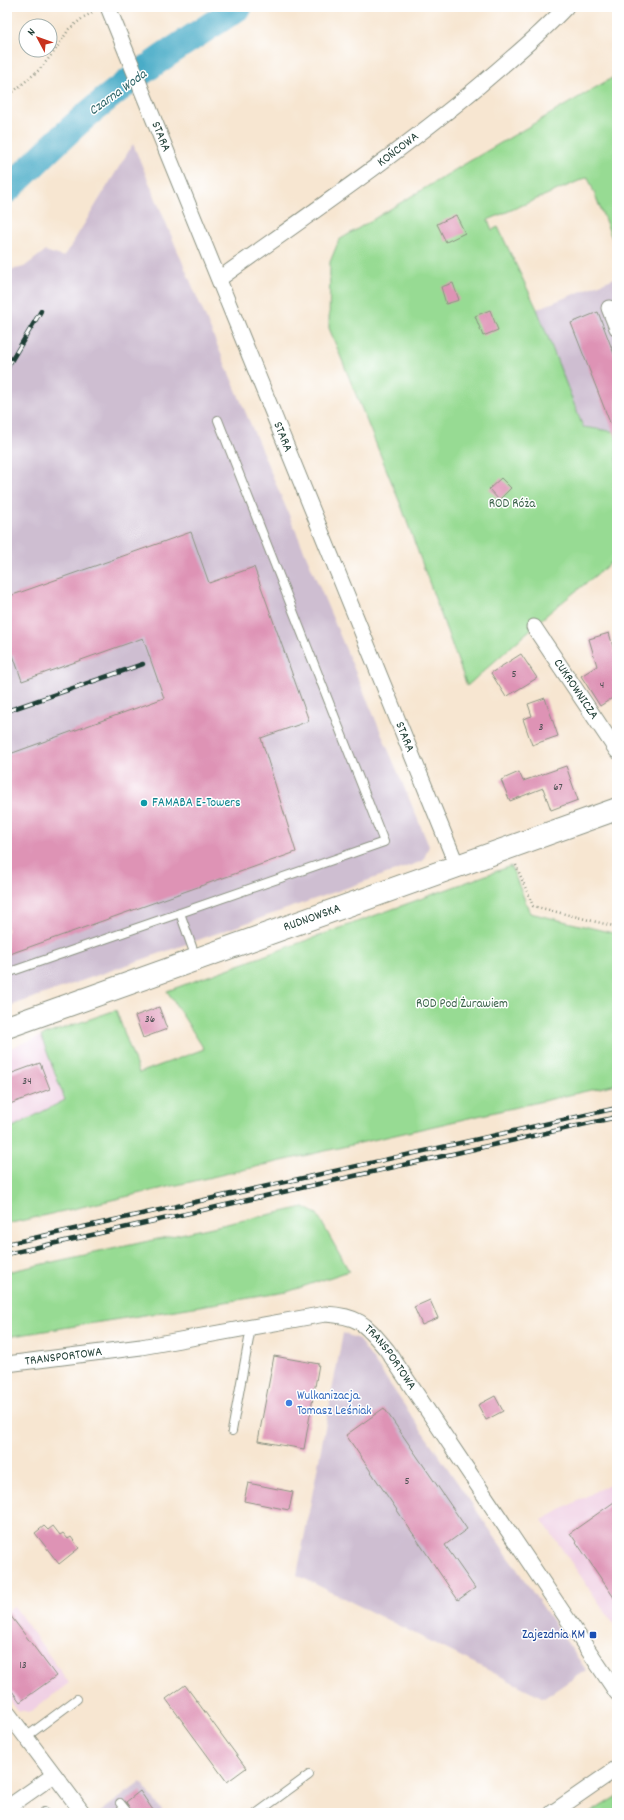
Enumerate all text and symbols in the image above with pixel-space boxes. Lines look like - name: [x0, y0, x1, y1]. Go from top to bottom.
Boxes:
- north arrow: [18, 18, 58, 58]
- text: N: [24, 25, 40, 40]
- water label: Czarna Woda: [85, 64, 152, 121]
- street label: STARA: [146, 119, 175, 155]
- street label: KOŃCOWA: [373, 128, 423, 172]
- street label: STARA: [268, 419, 297, 455]
- park label: ROD Róża: [489, 495, 536, 514]
- street label: CUKROWNICZA: [548, 655, 603, 724]
- house number: 5: [511, 667, 517, 683]
- house number: 4: [600, 678, 604, 694]
- street label: STARA: [390, 719, 419, 755]
- house number: 3: [539, 720, 544, 736]
- house number: 67: [553, 780, 563, 796]
- place label: FAMABA E-Towers: [152, 794, 240, 813]
- marker: FAMABA E-Towers: [139, 798, 149, 808]
- street label: RUDNOWSKA: [281, 899, 343, 937]
- park label: ROD Pod Żurawiem: [416, 995, 508, 1014]
- house number: 36: [145, 1012, 155, 1028]
- house number: 34: [22, 1074, 32, 1090]
- street label: TRANSPORTOWA: [360, 1320, 421, 1394]
- street label: TRANSPORTOWA: [24, 1343, 103, 1371]
- place label: Wulkanizacja. Tomasz Leśniak: [297, 1387, 372, 1421]
- marker: Wulkanizacja. Tomasz Leśniak: [284, 1398, 294, 1408]
- house number: 5: [404, 1474, 410, 1490]
- place label: Zajezdnia KM: [522, 1626, 585, 1645]
- marker: Zajezdnia KM: [588, 1630, 598, 1640]
- house number: 13: [19, 1658, 27, 1674]

